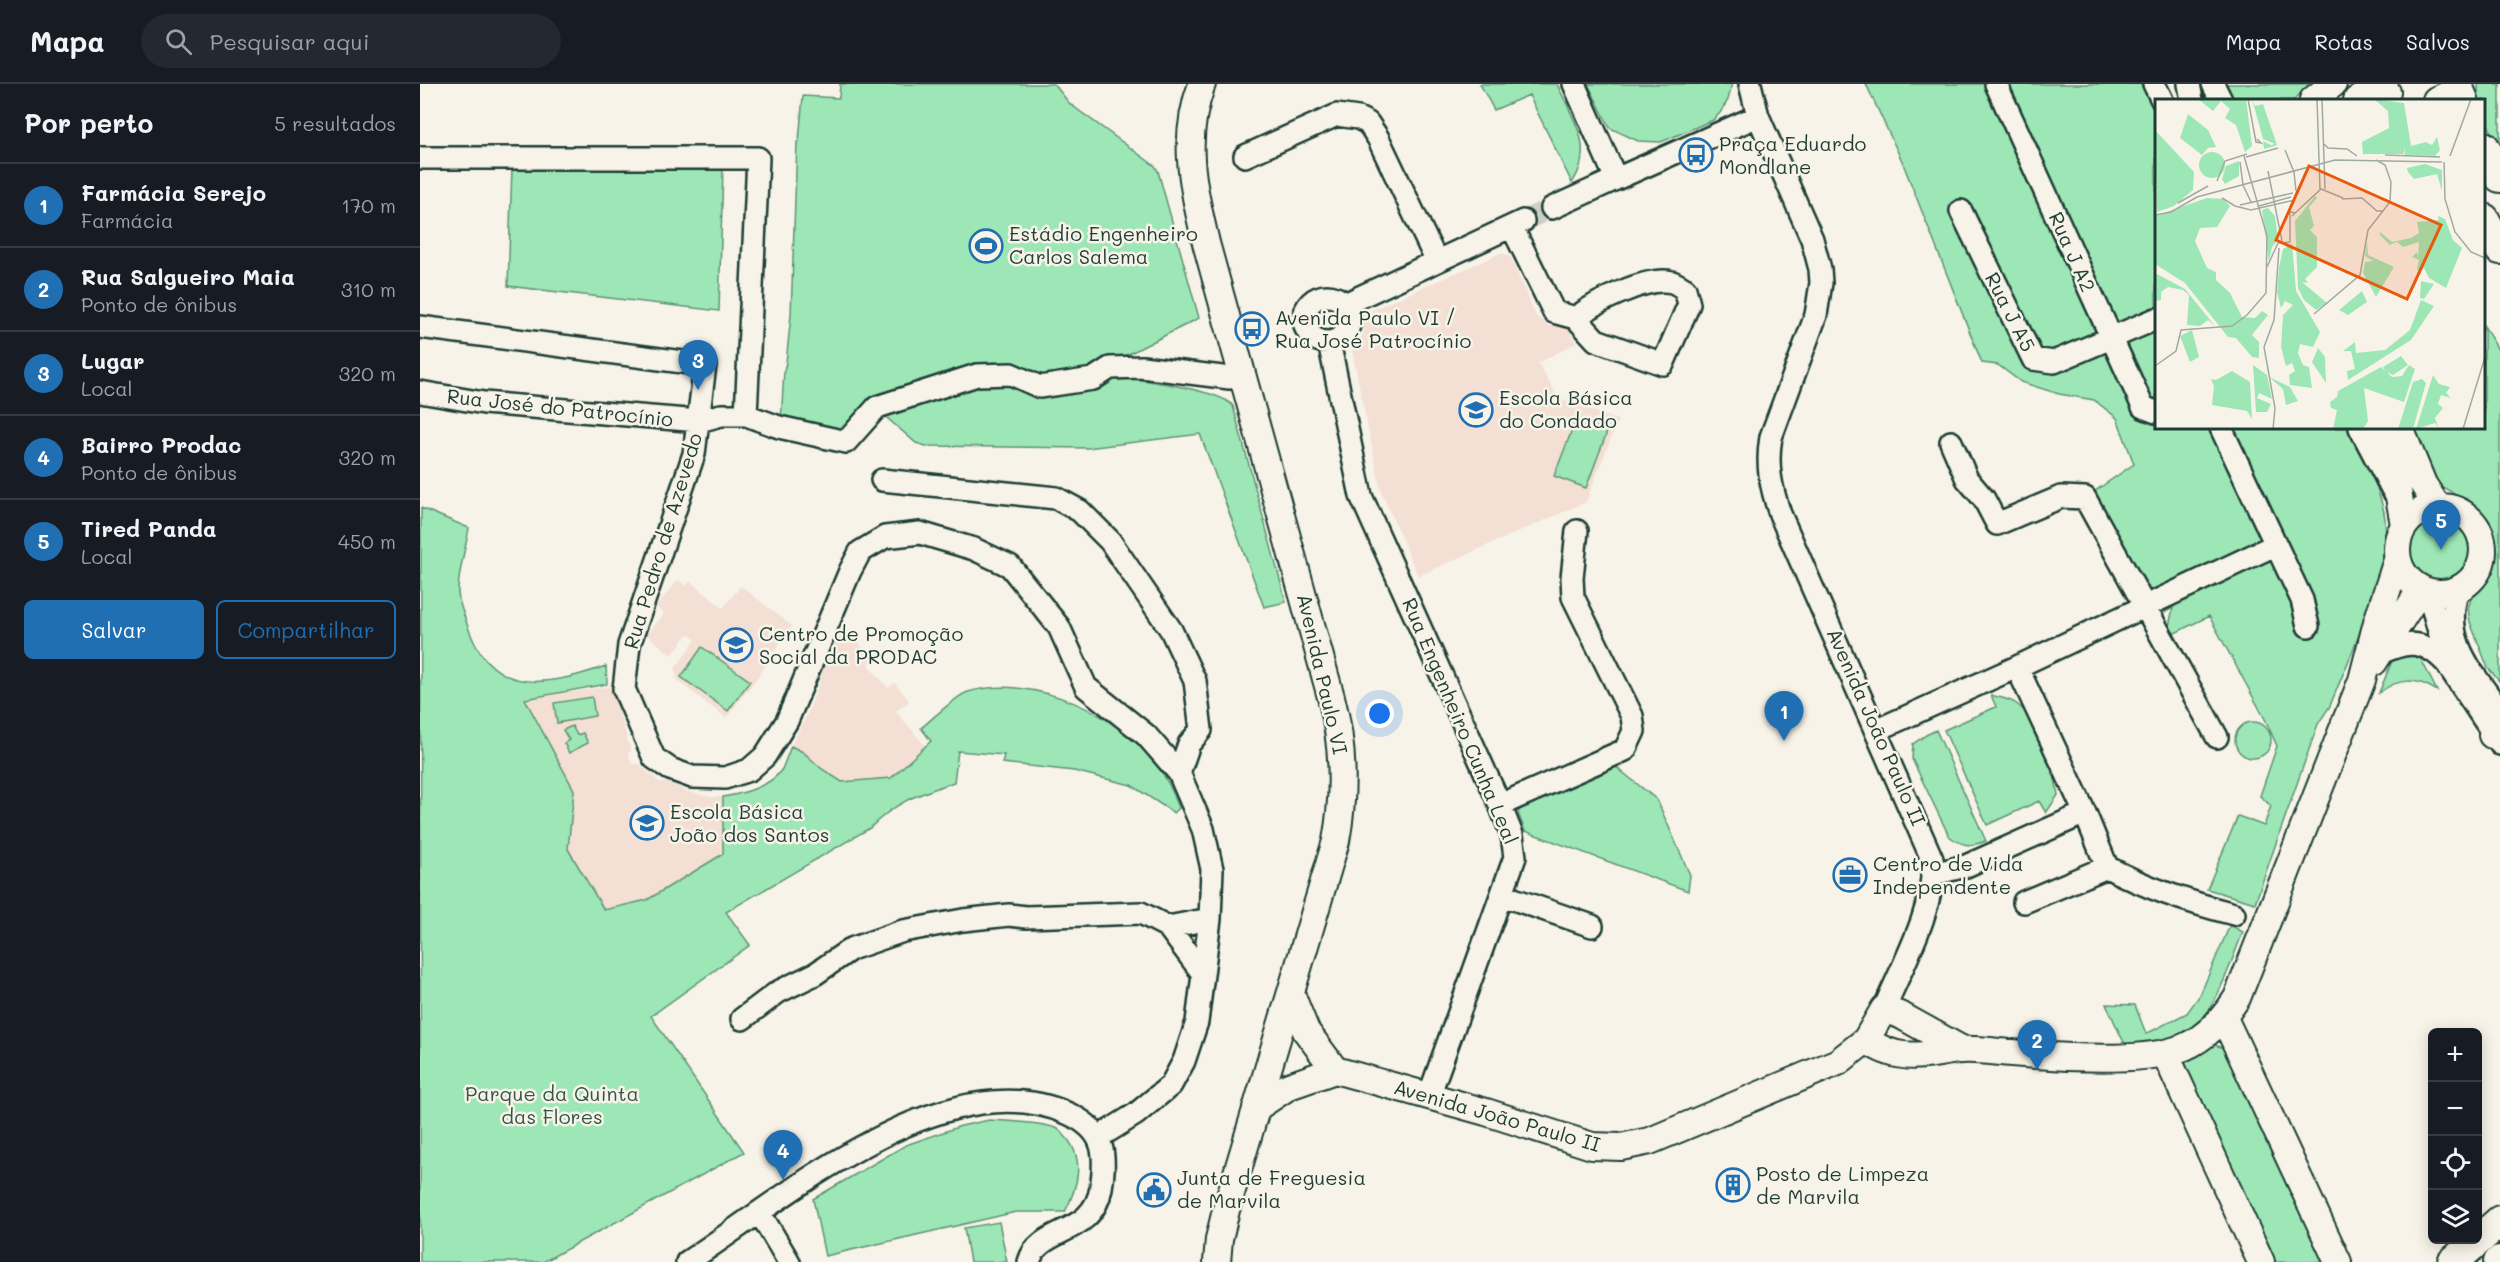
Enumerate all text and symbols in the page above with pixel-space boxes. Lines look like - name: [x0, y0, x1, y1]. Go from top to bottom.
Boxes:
- search box: [141, 14, 561, 68]
- text: Mapa: [30, 23, 105, 59]
- icon: search: [162, 25, 195, 58]
- text: Pesquisar aqui: [210, 27, 369, 56]
- text: Mapa: [2226, 28, 2282, 55]
- text: Rotas: [2315, 28, 2373, 55]
- text: Salvos: [2406, 28, 2470, 55]
- inset map: [2155, 99, 2485, 429]
- text: Por perto: [24, 106, 153, 140]
- text: 5 resultados: [274, 110, 396, 136]
- place label: Praça Eduardo Mondlane: [1719, 130, 1867, 179]
- bus stop icon: Praça Eduardo Mondlane: [1678, 137, 1714, 173]
- text: Farmácia Serejo: [81, 178, 266, 207]
- text: 1: [39, 192, 48, 218]
- text: 170 m: [341, 192, 396, 218]
- text: Farmácia: [81, 207, 173, 233]
- street label: Rua J A2: [2044, 207, 2102, 296]
- place label: Estádio Engenheiro Carlos Salema: [1009, 220, 1198, 269]
- sports icon: Estádio Engenheiro Carlos Salema: [968, 228, 1004, 264]
- text: Rua Salgueiro Maia: [81, 262, 295, 291]
- street label: Rua J A5: [1980, 268, 2042, 356]
- text: 2: [38, 276, 49, 302]
- text: 310 m: [341, 276, 396, 302]
- text: Ponto de ônibus: [81, 291, 237, 317]
- place label: Avenida Paulo VI / Rua José Patrocínio: [1275, 304, 1472, 353]
- bus stop icon: Avenida Paulo VI / Rua José Patrocínio: [1234, 311, 1270, 347]
- pin: 3: [678, 340, 718, 390]
- text: Lugar: [81, 346, 144, 375]
- text: 3: [38, 360, 50, 386]
- text: 320 m: [338, 360, 396, 386]
- text: Local: [81, 375, 133, 401]
- street label: Rua José do Patrocínio: [446, 382, 675, 432]
- place label: Escola Básica do Condado: [1499, 384, 1633, 433]
- school or university icon: Escola Básica do Condado: [1458, 392, 1494, 428]
- street label: Rua Pedro de Azevedo: [617, 429, 707, 652]
- text: Bairro Prodac: [81, 430, 241, 459]
- text: 4: [37, 444, 50, 470]
- text: 320 m: [338, 444, 396, 470]
- text: Ponto de ônibus: [81, 459, 237, 485]
- pin: 5: [2422, 500, 2460, 550]
- text: Tired Panda: [81, 514, 216, 543]
- text: 5: [38, 528, 49, 554]
- text: 450 m: [338, 528, 396, 554]
- text: Local: [81, 543, 133, 569]
- street label: Avenida Paulo VI: [1292, 591, 1354, 757]
- street label: Rua Engenheiro Cunha Leal: [1397, 594, 1525, 848]
- button: Salvar: [24, 600, 204, 659]
- button: Compartilhar: [216, 600, 396, 659]
- place label: Centro de Promoção Social da PRODAC: [759, 620, 963, 669]
- street label: Avenida João Paulo II: [1822, 624, 1932, 830]
- school or university icon: Centro de Promoção Social da PRODAC: [718, 627, 754, 663]
- pin: 1: [1764, 692, 1804, 741]
- your location: [1365, 699, 1394, 728]
- place label: Escola Básica João dos Santos: [670, 798, 829, 847]
- school or university icon: Escola Básica João dos Santos: [629, 805, 665, 841]
- place label: Centro de Vida Independente: [1873, 850, 2023, 899]
- office icon: Centro de Vida Independente: [1832, 857, 1868, 893]
- pin: 2: [2018, 1020, 2056, 1070]
- map controls: [2428, 1028, 2482, 1244]
- button: +: [2428, 1028, 2482, 1082]
- street label: Avenida João Paulo II: [1391, 1073, 1604, 1157]
- park label: Parque da Quinta das Flores: [465, 1080, 639, 1129]
- button: −: [2428, 1082, 2482, 1136]
- pin: 4: [764, 1130, 802, 1180]
- button: locate: [2428, 1136, 2482, 1190]
- place label: Posto de Limpeza de Marvila: [1756, 1160, 1929, 1209]
- place label: Junta de Freguesia de Marvila: [1177, 1164, 1366, 1213]
- building icon: Posto de Limpeza de Marvila: [1715, 1167, 1751, 1203]
- public building icon: Junta de Freguesia de Marvila: [1136, 1172, 1172, 1208]
- button: layers: [2428, 1190, 2482, 1244]

